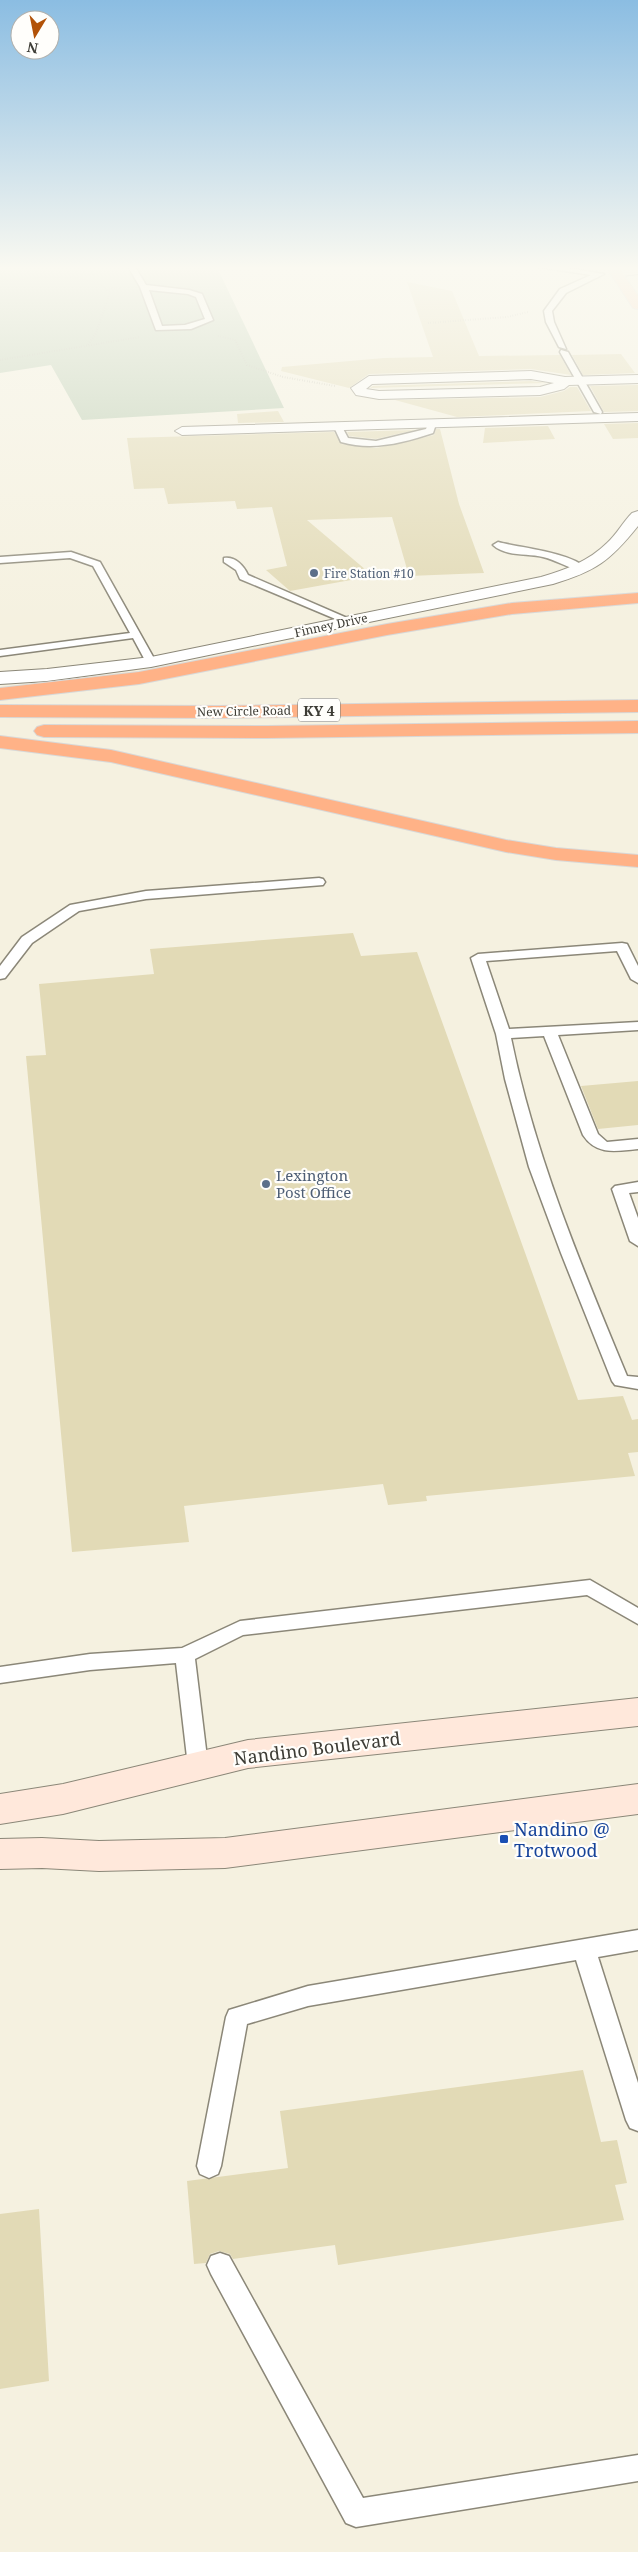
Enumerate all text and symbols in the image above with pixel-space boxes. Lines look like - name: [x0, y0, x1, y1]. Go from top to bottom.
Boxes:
- north arrow: [10, 10, 60, 60]
- text: N: [26, 38, 40, 59]
- place label: Fire Station #10: [324, 565, 414, 582]
- marker: Fire Station #10: [308, 567, 320, 579]
- street label: Finney Drive: [293, 609, 369, 641]
- road number: KY 4: [298, 698, 340, 722]
- street label: New Circle Road: [197, 702, 292, 720]
- place label: Lexington Post Office: [276, 1165, 351, 1202]
- marker: Lexington Post Office: [260, 1178, 272, 1190]
- street label: Nandino Boulevard: [232, 1726, 402, 1770]
- place label: Nandino @ Trotwood: [514, 1817, 610, 1862]
- marker: Nandino @ Trotwood: [498, 1833, 510, 1845]

